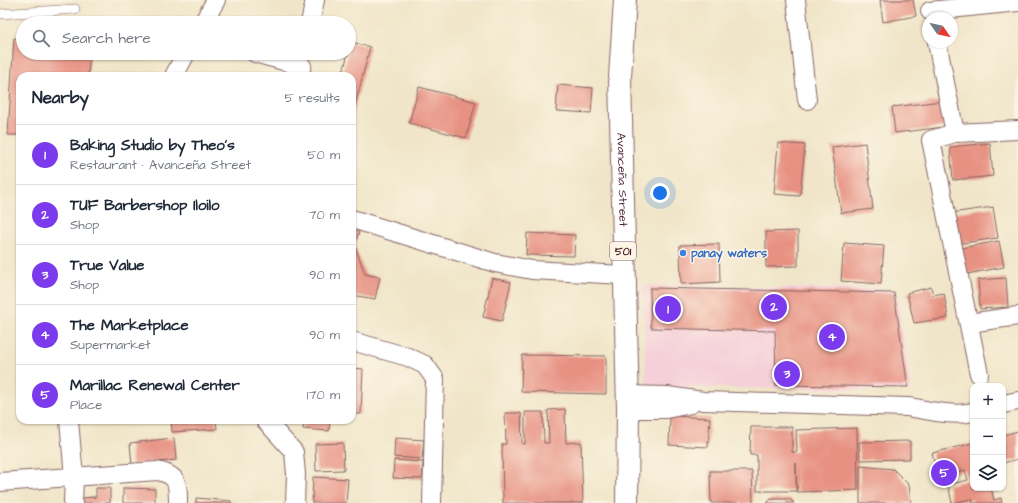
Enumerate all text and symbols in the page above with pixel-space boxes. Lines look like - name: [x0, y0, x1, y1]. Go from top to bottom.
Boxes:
- north arrow: [922, 12, 958, 48]
- search box: [16, 16, 356, 60]
- icon: search: [30, 27, 52, 49]
- text: Search here: [62, 28, 151, 49]
- text: Nearby: [32, 86, 89, 110]
- text: 5 results: [284, 89, 340, 107]
- street label: Avanceña Street: [612, 133, 632, 227]
- text: Baking Studio by Theo's: [70, 135, 235, 156]
- text: 1: [44, 146, 46, 164]
- text: 50 m: [307, 146, 340, 164]
- text: Restaurant · Avanceña Street: [70, 156, 251, 174]
- your location: [650, 183, 670, 203]
- text: TUF Barbershop Iloilo: [70, 195, 219, 216]
- text: 2: [41, 206, 49, 224]
- text: 70 m: [308, 206, 340, 224]
- text: Shop: [70, 216, 99, 234]
- road number: 501: [610, 242, 636, 260]
- place label: panay waters: [691, 245, 767, 263]
- marker: panay waters: [678, 248, 688, 258]
- text: True Value: [70, 255, 145, 276]
- text: 3: [42, 266, 48, 284]
- text: 90 m: [309, 266, 340, 284]
- text: Shop: [70, 276, 99, 294]
- pin: 2: [761, 292, 787, 322]
- pin: 1: [655, 294, 681, 324]
- text: The Marketplace: [70, 315, 189, 336]
- pin: 4: [819, 322, 845, 352]
- text: 4: [41, 326, 49, 344]
- text: 90 m: [309, 326, 340, 344]
- text: Supermarket: [70, 336, 151, 354]
- pin: 3: [774, 359, 800, 389]
- text: Marillac Renewal Center: [70, 375, 240, 396]
- map controls: [970, 383, 1006, 491]
- button: +: [970, 383, 1006, 419]
- text: 5: [40, 386, 50, 404]
- text: 170 m: [307, 386, 340, 404]
- text: Place: [70, 396, 102, 414]
- button: −: [970, 419, 1006, 455]
- button: layers: [970, 455, 1006, 491]
- pin: 5: [931, 458, 957, 488]

